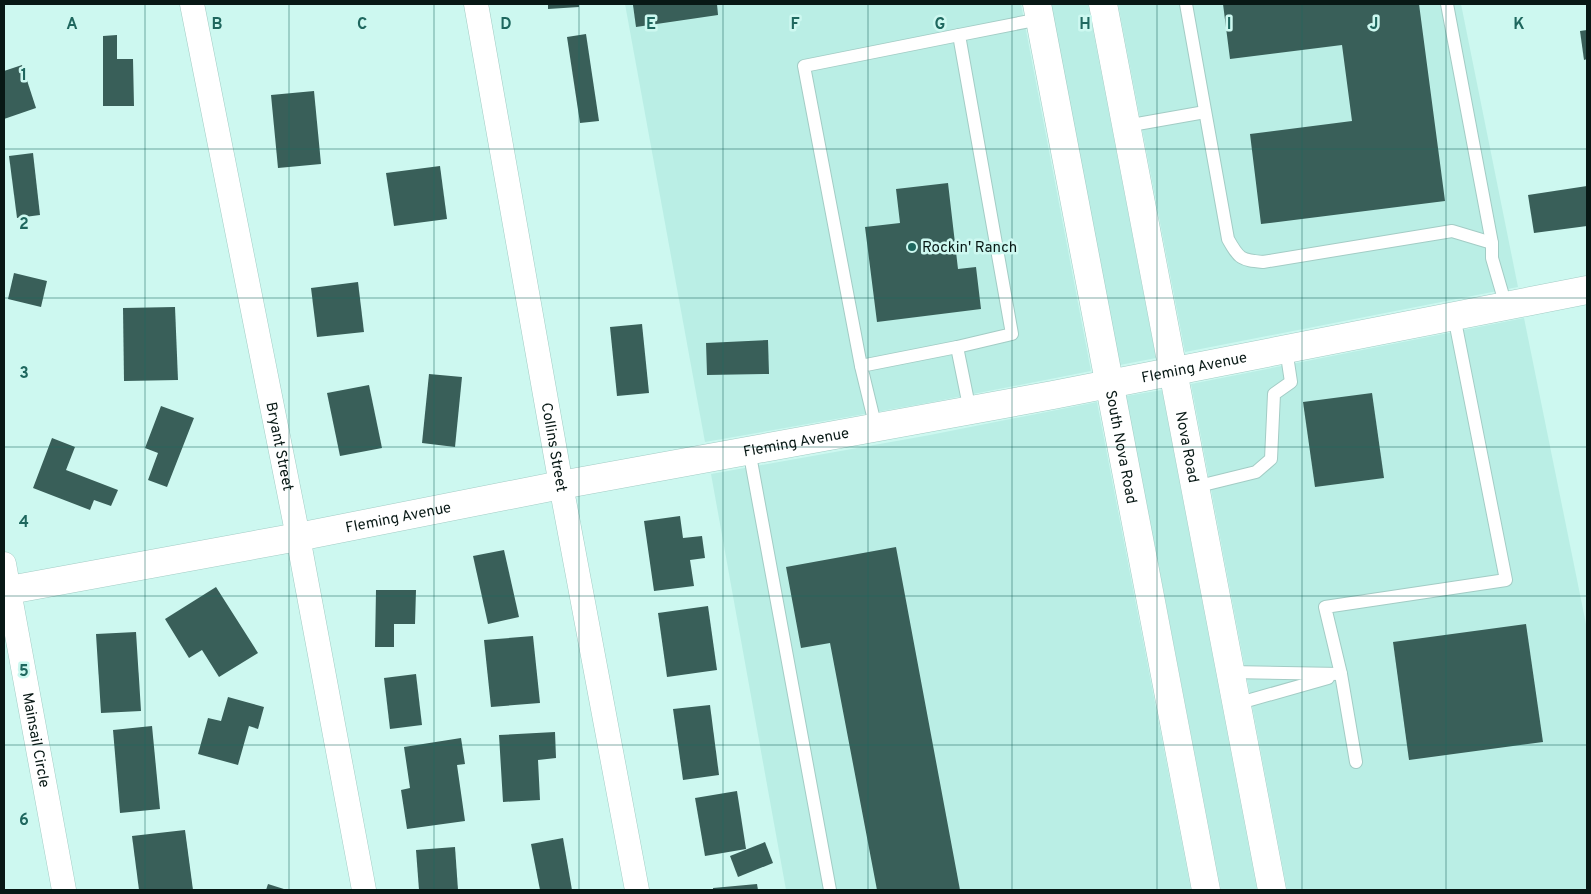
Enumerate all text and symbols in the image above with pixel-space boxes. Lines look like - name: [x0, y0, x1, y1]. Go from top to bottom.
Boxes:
- text: A: [66, 15, 78, 35]
- text: B: [211, 15, 223, 35]
- text: C: [357, 15, 367, 35]
- text: D: [500, 15, 512, 35]
- text: E: [646, 15, 656, 35]
- text: F: [790, 15, 800, 35]
- text: G: [935, 15, 945, 35]
- text: H: [1079, 15, 1091, 35]
- text: I: [1227, 15, 1231, 35]
- text: J: [1370, 15, 1378, 35]
- text: K: [1513, 15, 1525, 35]
- text: 1: [21, 66, 27, 86]
- text: 2: [19, 215, 29, 235]
- place label: Rockin' Ranch: [922, 239, 1017, 258]
- marker: Rockin' Ranch: [906, 241, 918, 253]
- street label: Fleming Avenue: [1140, 349, 1249, 388]
- text: 3: [19, 364, 29, 384]
- street label: South Nova Road: [1100, 389, 1140, 506]
- street label: Bryant Street: [260, 400, 297, 493]
- street label: Collins Street: [536, 401, 570, 494]
- street label: Nova Road: [1170, 410, 1202, 485]
- street label: Fleming Avenue: [742, 424, 851, 462]
- street label: Fleming Avenue: [344, 499, 453, 538]
- text: 4: [19, 513, 29, 533]
- text: 5: [19, 662, 29, 682]
- street label: Mainsail Circle: [17, 691, 53, 789]
- text: 6: [19, 811, 29, 831]

